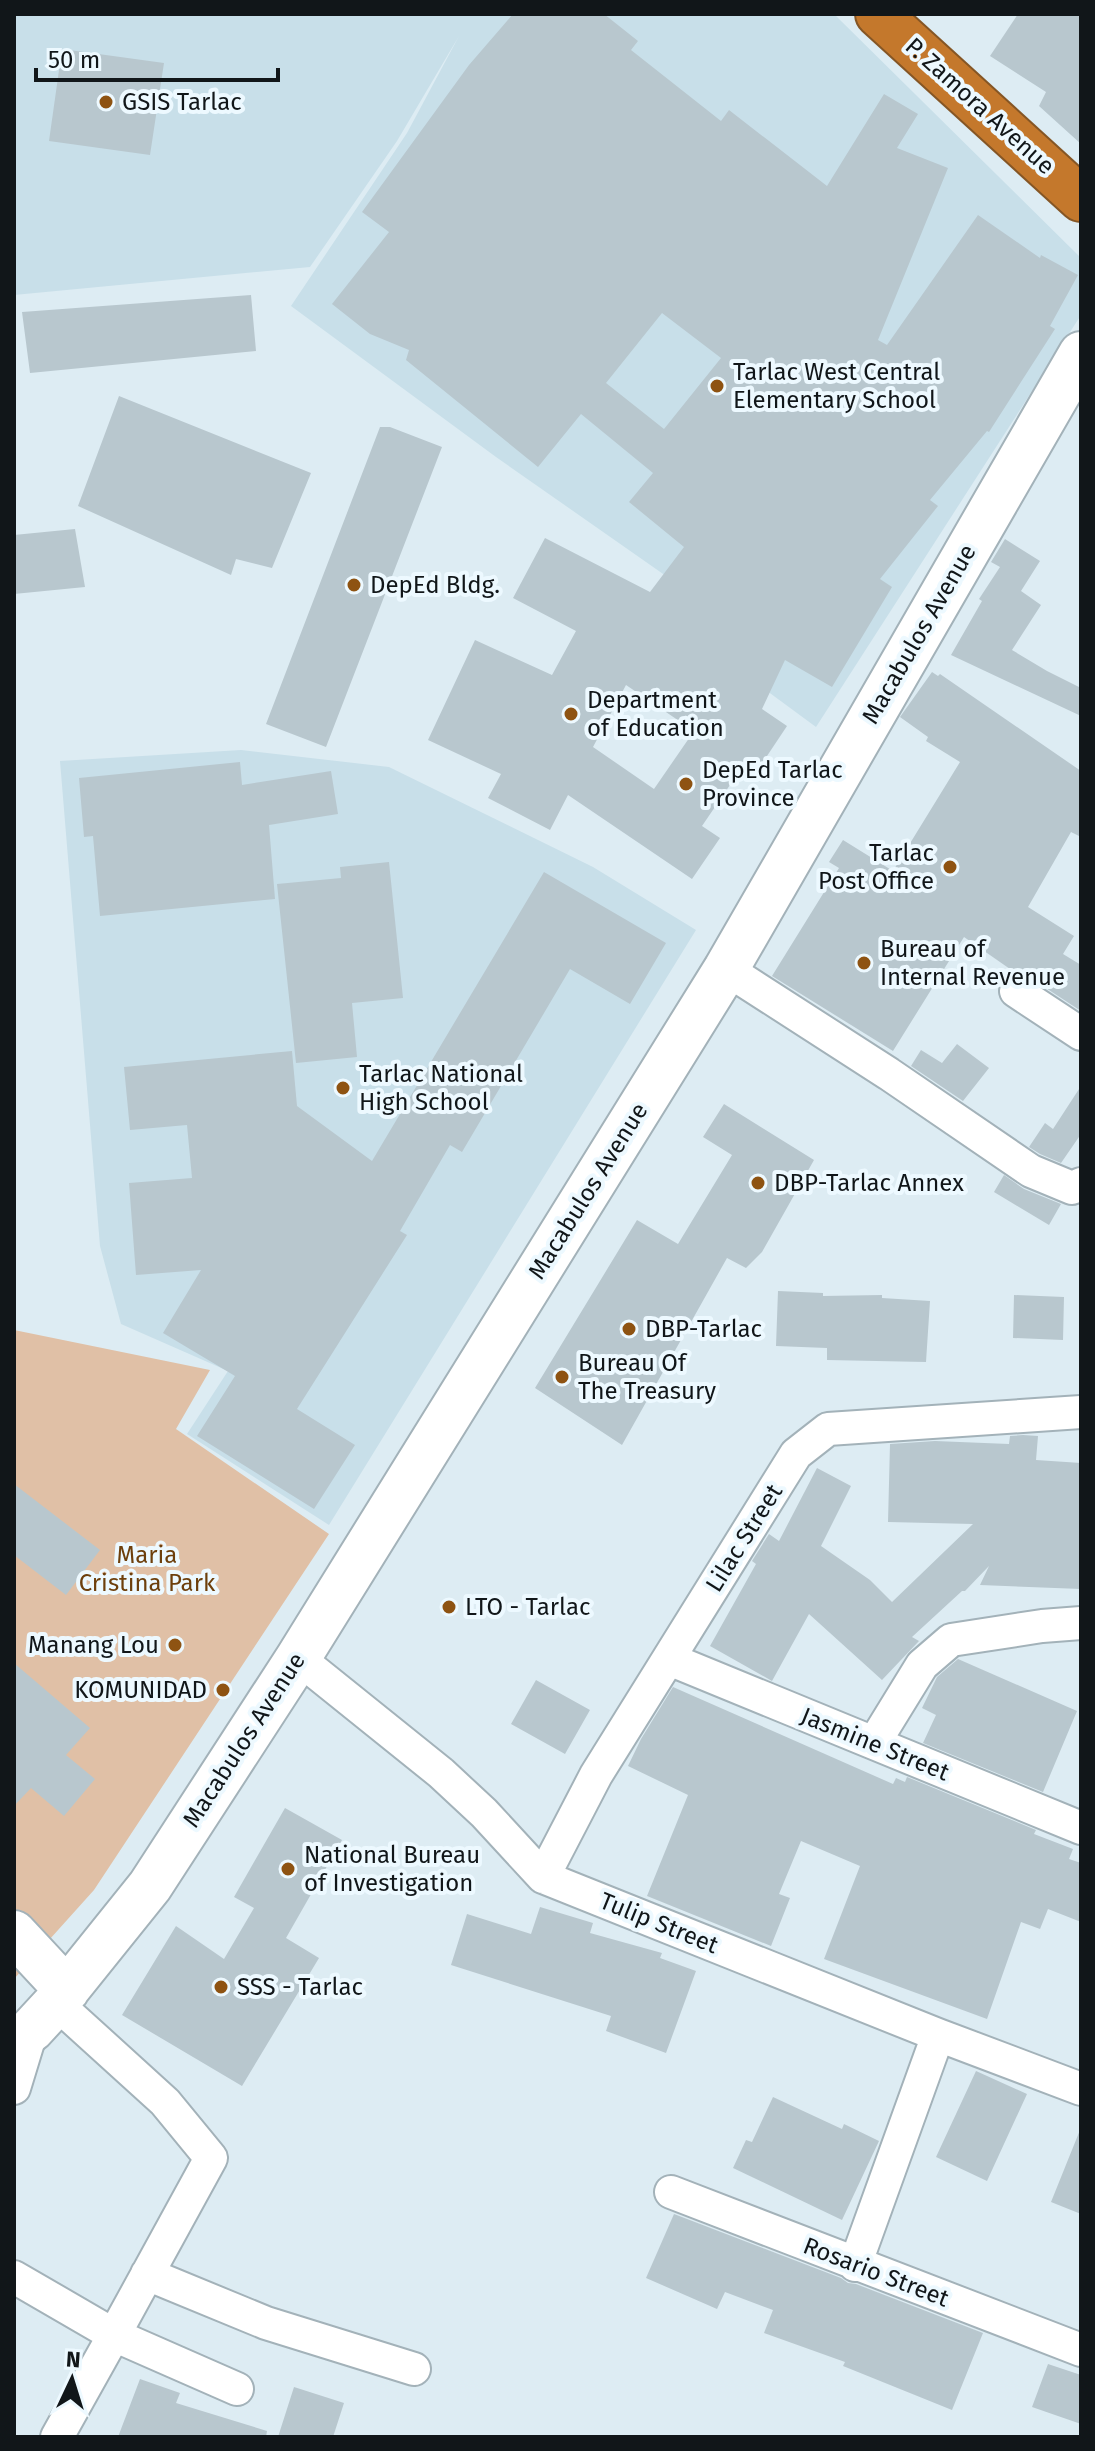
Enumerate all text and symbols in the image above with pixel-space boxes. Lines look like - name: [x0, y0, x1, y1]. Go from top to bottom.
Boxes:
- scale bar: [36, 32, 278, 82]
- street label: P. Zamora Avenue: [900, 32, 1060, 180]
- text: 50 m: [48, 46, 100, 74]
- place label: GSIS Tarlac: [122, 88, 242, 116]
- marker: GSIS Tarlac: [97, 93, 115, 111]
- place label: Tarlac West Central Elementary School: [733, 358, 940, 414]
- marker: Tarlac West Central Elementary School: [708, 377, 726, 395]
- street label: Macabulos Avenue: [856, 539, 982, 729]
- place label: DepEd Bldg.: [370, 571, 500, 599]
- marker: DepEd Bldg.: [345, 576, 363, 594]
- place label: Department of Education: [587, 686, 724, 742]
- marker: Department of Education: [562, 705, 580, 723]
- place label: DepEd Tarlac Province: [702, 756, 843, 812]
- marker: DepEd Tarlac Province: [677, 775, 695, 793]
- place label: Tarlac Post Office: [818, 839, 934, 895]
- marker: Tarlac Post Office: [941, 858, 959, 876]
- place label: Bureau of Internal Revenue: [880, 935, 1065, 991]
- marker: Bureau of Internal Revenue: [855, 954, 873, 972]
- place label: Tarlac National High School: [359, 1060, 523, 1116]
- marker: Tarlac National High School: [334, 1079, 352, 1097]
- street label: Macabulos Avenue: [522, 1098, 654, 1284]
- place label: DBP-Tarlac Annex: [774, 1169, 964, 1197]
- marker: DBP-Tarlac Annex: [749, 1174, 767, 1192]
- place label: DBP-Tarlac: [645, 1315, 762, 1343]
- marker: DBP-Tarlac: [620, 1320, 638, 1338]
- place label: Bureau Of The Treasury: [578, 1349, 716, 1405]
- marker: Bureau Of The Treasury: [553, 1368, 571, 1386]
- street label: Lilac Street: [700, 1479, 788, 1597]
- park label: Maria Cristina Park: [79, 1541, 216, 1597]
- place label: LTO - Tarlac: [465, 1593, 591, 1621]
- marker: LTO - Tarlac: [440, 1598, 458, 1616]
- place label: Manang Lou: [28, 1631, 159, 1659]
- marker: Manang Lou: [166, 1636, 184, 1654]
- street label: Macabulos Avenue: [177, 1647, 311, 1833]
- place label: KOMUNIDAD: [74, 1676, 207, 1704]
- marker: KOMUNIDAD: [214, 1681, 232, 1699]
- street label: Jasmine Street: [797, 1702, 953, 1787]
- place label: National Bureau of Investigation: [304, 1841, 480, 1897]
- marker: National Bureau of Investigation: [279, 1860, 297, 1878]
- street label: Tulip Street: [596, 1887, 722, 1960]
- place label: SSS - Tarlac: [237, 1973, 363, 2001]
- marker: SSS - Tarlac: [212, 1978, 230, 1996]
- street label: Rosario Street: [799, 2231, 953, 2313]
- north arrow: [32, 2339, 112, 2419]
- text: N: [65, 2346, 82, 2374]

